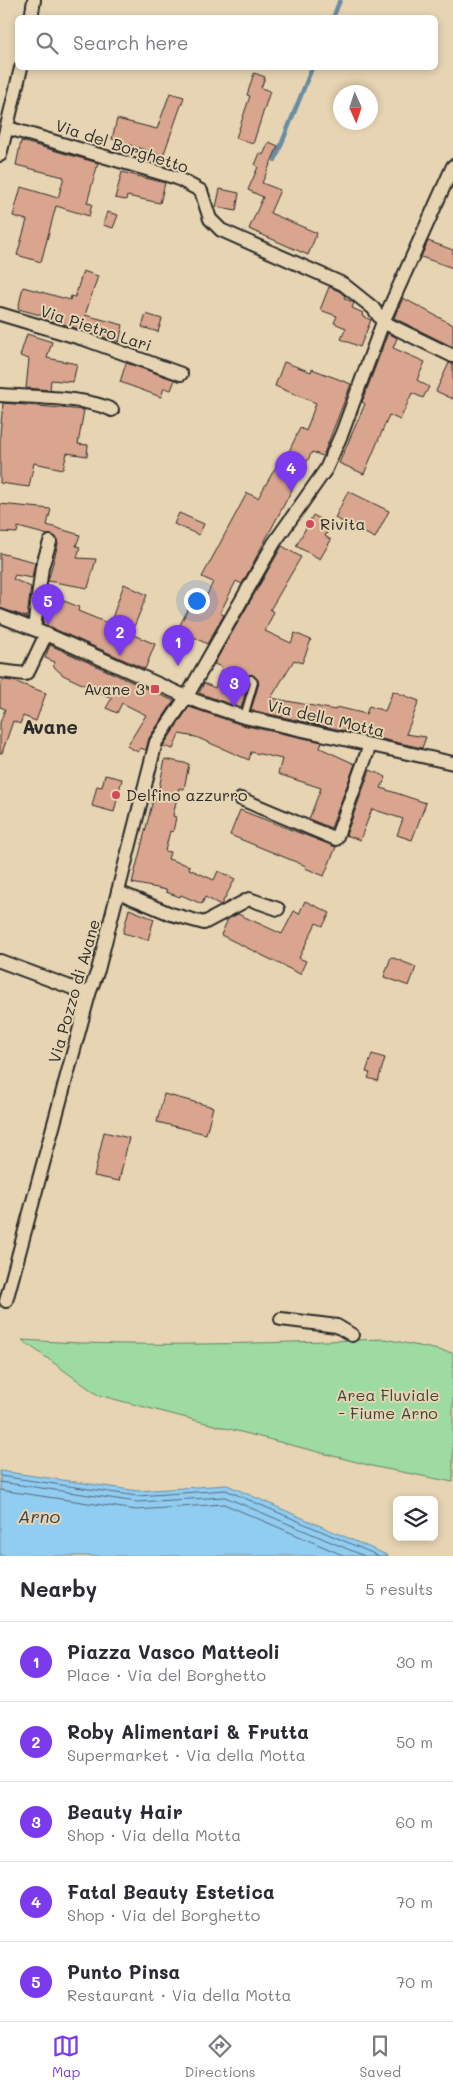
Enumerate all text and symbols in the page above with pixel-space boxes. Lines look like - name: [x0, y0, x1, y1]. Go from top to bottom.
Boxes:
- search box: [15, 15, 438, 70]
- icon: search: [33, 29, 61, 57]
- text: Search here: [73, 30, 189, 55]
- north arrow: [333, 85, 378, 130]
- street label: Via del Borghetto: [53, 114, 191, 177]
- street label: Via Pietro Lari: [38, 300, 154, 355]
- pin: 4: [275, 451, 307, 492]
- place label: Rivita: [320, 513, 366, 534]
- marker: Rivita: [304, 518, 316, 530]
- pin: 5: [32, 584, 64, 625]
- your location: [184, 588, 210, 614]
- pin: 2: [104, 615, 136, 656]
- pin: 1: [162, 625, 194, 666]
- pin: 3: [218, 666, 250, 707]
- place label: Avane 3: [84, 678, 145, 699]
- marker: Avane 3: [149, 683, 161, 695]
- street label: Via della Motta: [265, 694, 387, 741]
- district label: Avane: [22, 714, 78, 739]
- place label: Delfino azzurro: [126, 784, 248, 805]
- marker: Delfino azzurro: [110, 789, 122, 801]
- street label: Via Pozzo di Avane: [43, 916, 104, 1065]
- park label: Area Fluviale - Fiume Arno: [336, 1384, 440, 1423]
- map controls: [393, 1496, 438, 1541]
- button: layers: [393, 1496, 438, 1541]
- water label: Arno: [18, 1504, 60, 1528]
- text: Nearby: [20, 1575, 97, 1602]
- text: 5 results: [365, 1578, 433, 1599]
- text: Piazza Vasco Matteoli: [67, 1639, 280, 1664]
- text: 1: [32, 1651, 40, 1672]
- text: 30 m: [396, 1651, 433, 1672]
- text: Place · Via del Borghetto: [67, 1664, 266, 1685]
- text: Roby Alimentari & Frutta: [67, 1719, 309, 1744]
- text: 2: [32, 1731, 40, 1752]
- text: 50 m: [396, 1731, 433, 1752]
- text: Supermarket · Via della Motta: [67, 1744, 306, 1765]
- text: Beauty Hair: [67, 1799, 183, 1824]
- text: 3: [31, 1811, 41, 1832]
- text: 60 m: [396, 1811, 433, 1832]
- text: Shop · Via della Motta: [67, 1824, 241, 1845]
- text: Fatal Beauty Estetica: [67, 1879, 275, 1904]
- text: 4: [31, 1891, 41, 1912]
- text: 70 m: [396, 1891, 433, 1912]
- text: Shop · Via del Borghetto: [67, 1904, 260, 1925]
- text: Punto Pinsa: [67, 1959, 180, 1984]
- text: 5: [31, 1971, 41, 1992]
- text: 70 m: [396, 1971, 433, 1992]
- text: Restaurant · Via della Motta: [67, 1984, 292, 2005]
- tab: Map: [52, 2032, 80, 2081]
- tab: Directions: [184, 2032, 256, 2081]
- tab: Saved: [359, 2032, 401, 2081]

